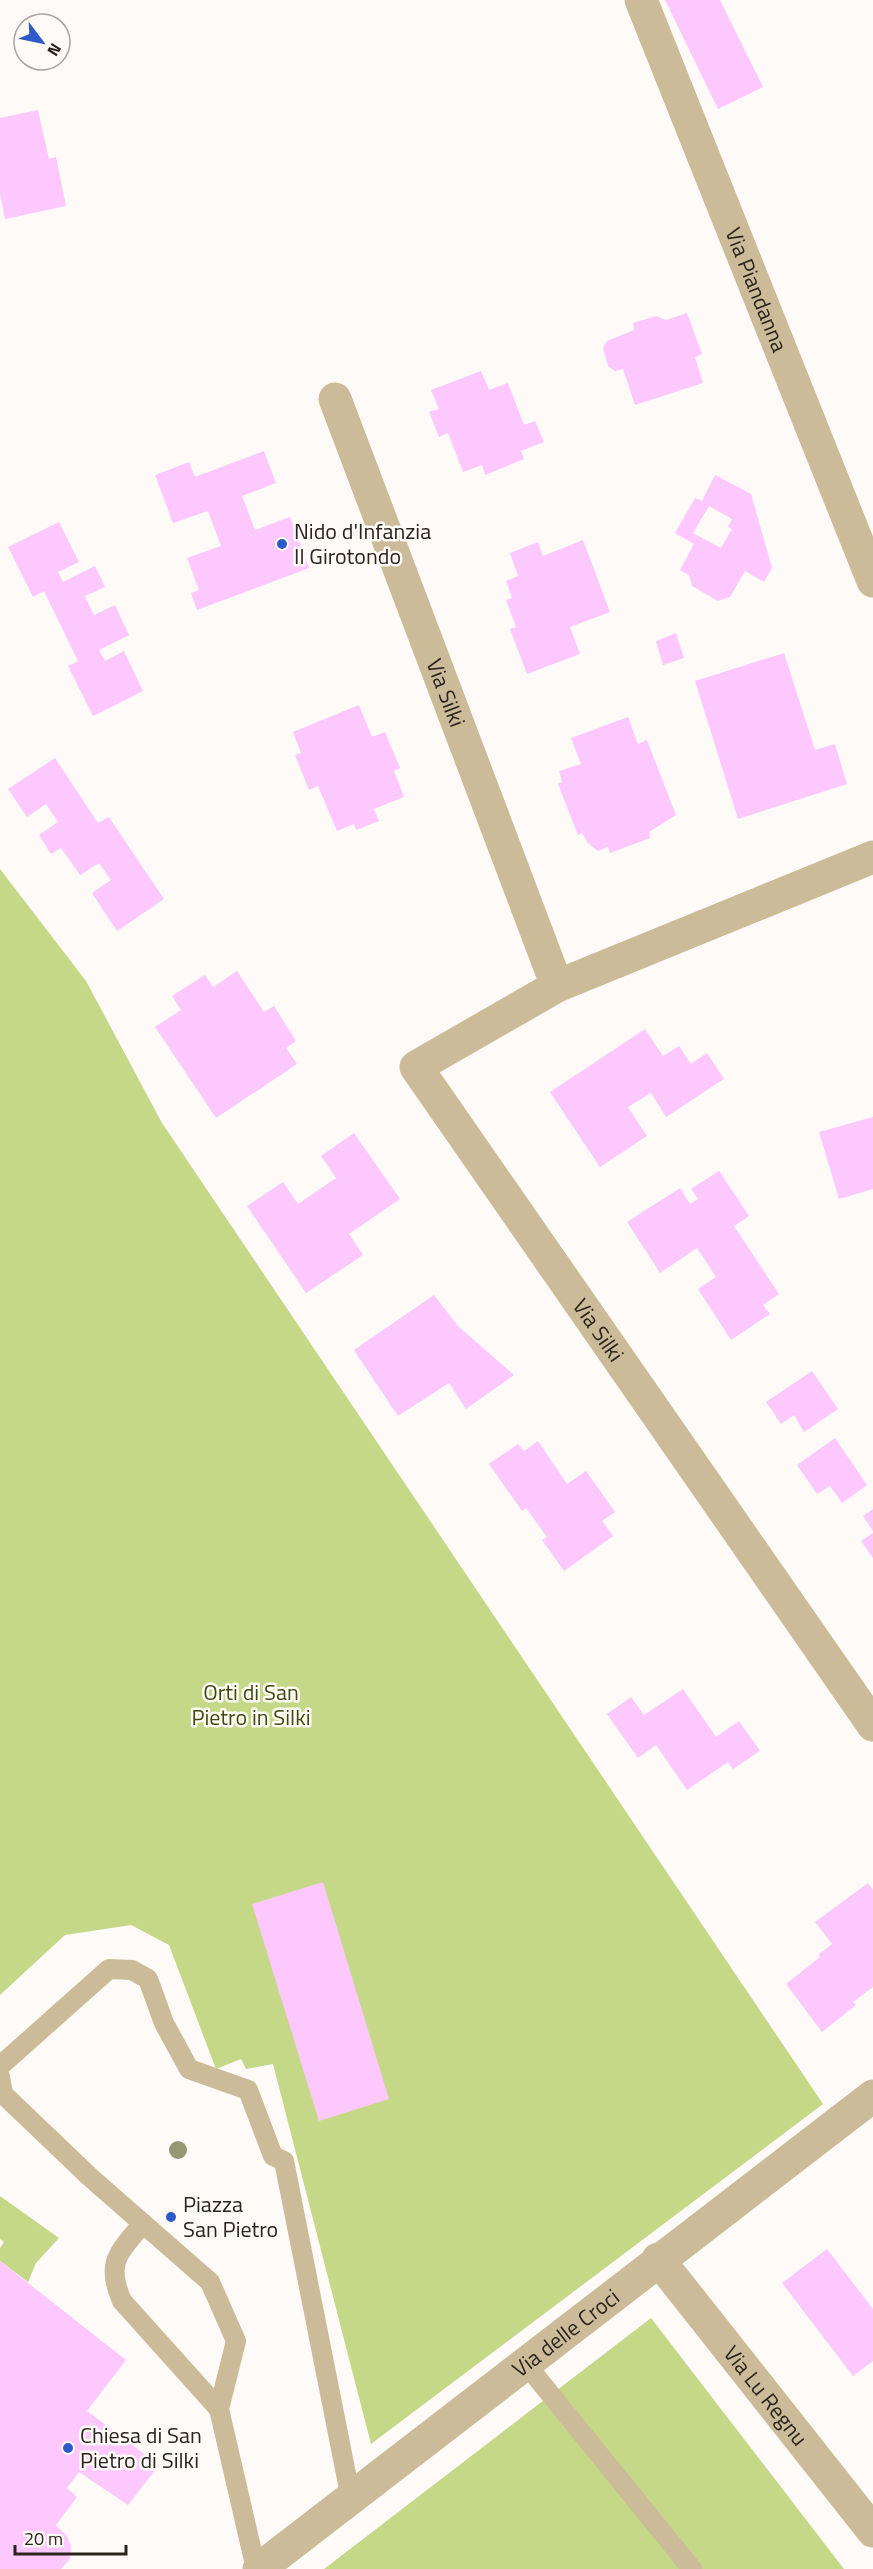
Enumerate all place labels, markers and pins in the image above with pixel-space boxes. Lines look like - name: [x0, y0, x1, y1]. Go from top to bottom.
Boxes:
- place label: Nido d'Infanzia Il Girotondo: [294, 514, 431, 573]
- marker: Nido d'Infanzia Il Girotondo: [275, 537, 289, 551]
- place label: Piazza San Pietro: [183, 2187, 278, 2246]
- marker: Piazza San Pietro: [164, 2210, 178, 2224]
- place label: Chiesa di San Pietro di Silki: [80, 2418, 202, 2477]
- marker: Chiesa di San Pietro di Silki: [61, 2441, 75, 2455]

